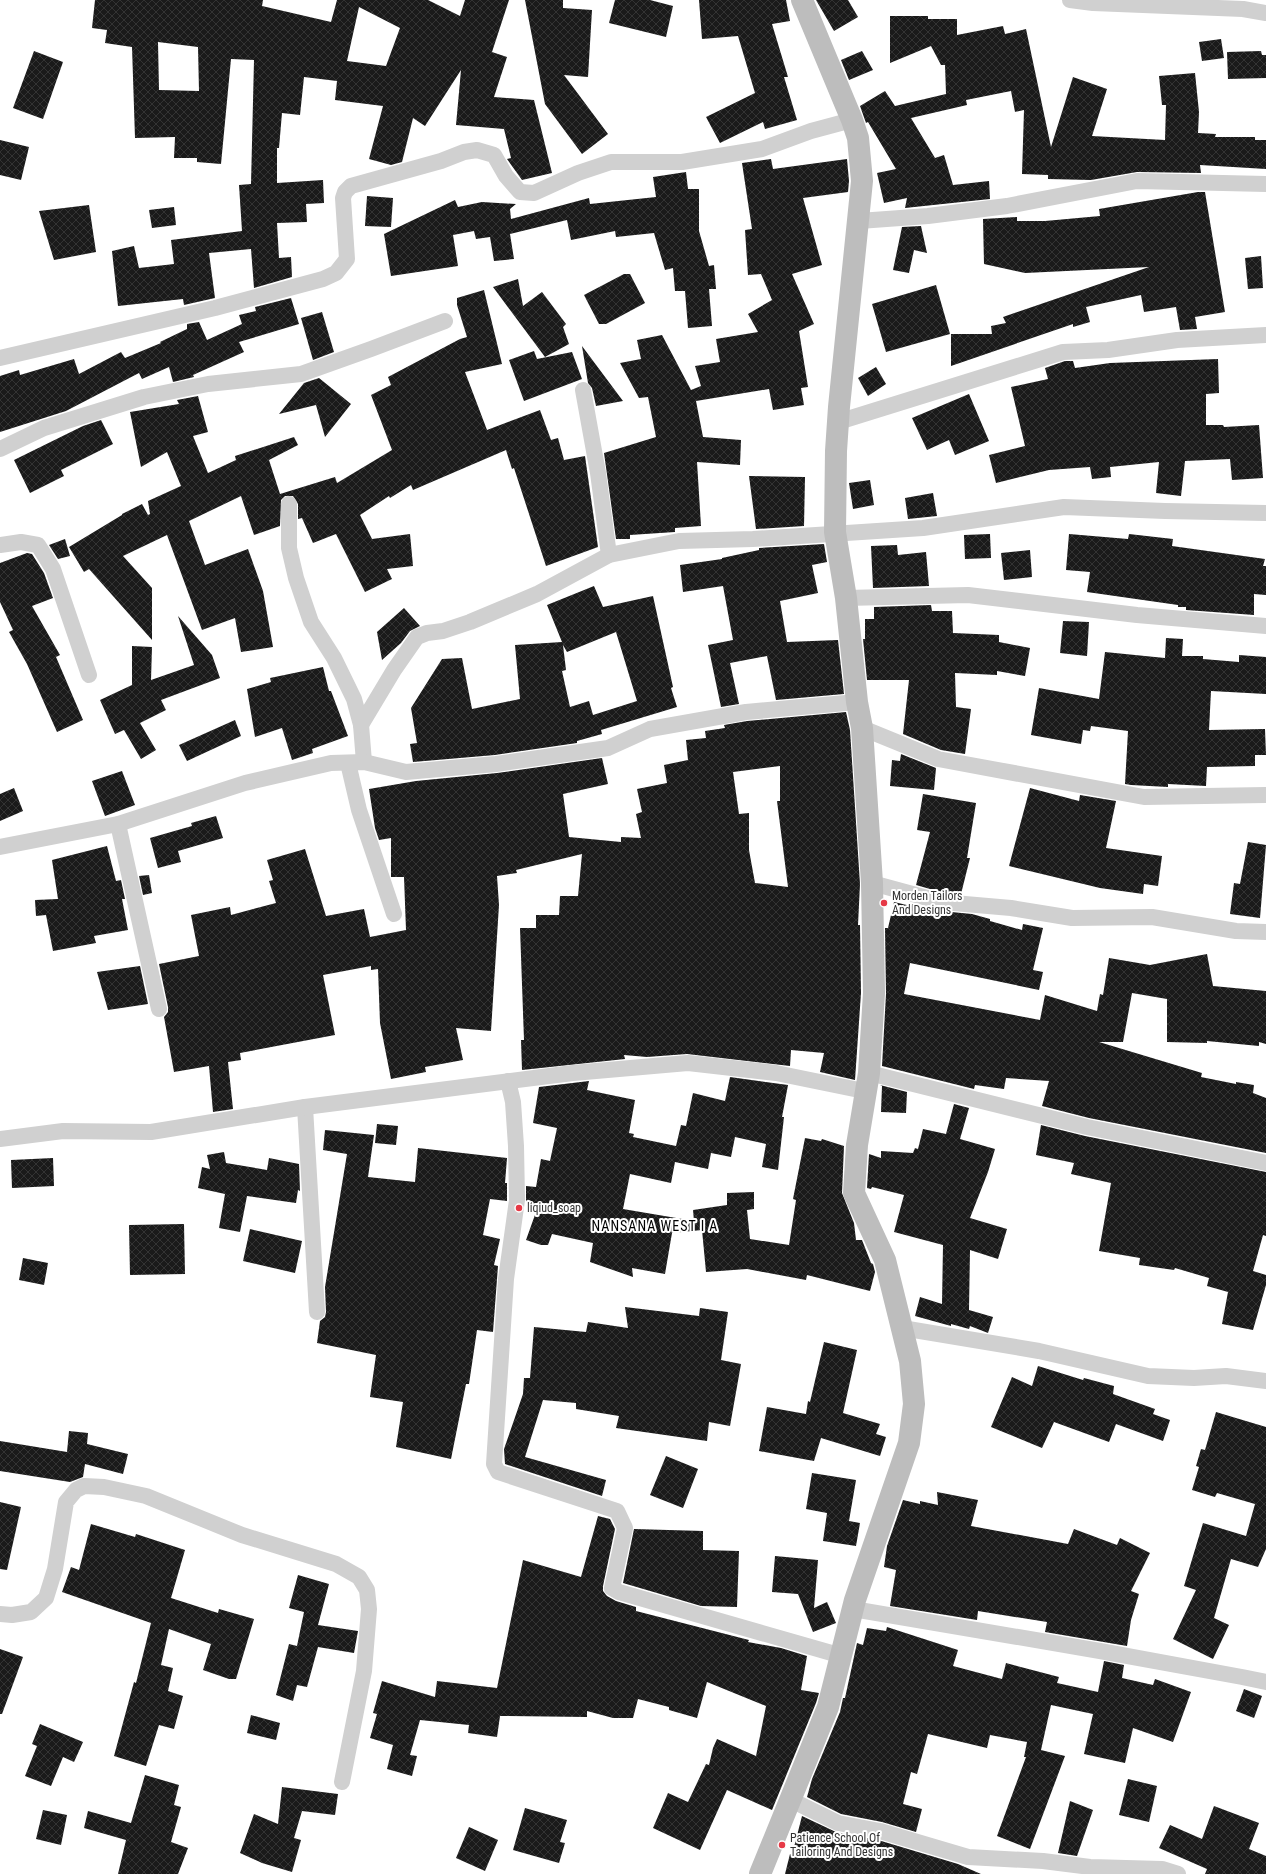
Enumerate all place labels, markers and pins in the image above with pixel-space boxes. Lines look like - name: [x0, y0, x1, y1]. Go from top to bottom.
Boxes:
- place label: Morden Tailors And Designs: [892, 889, 963, 917]
- marker: Morden Tailors And Designs: [879, 898, 889, 908]
- place label: liqiud_soap: [527, 1201, 581, 1215]
- marker: liqiud_soap: [514, 1203, 524, 1213]
- place label: Patience School Of Tailoring And Designs: [790, 1831, 893, 1859]
- marker: Patience School Of Tailoring And Designs: [777, 1840, 787, 1850]

